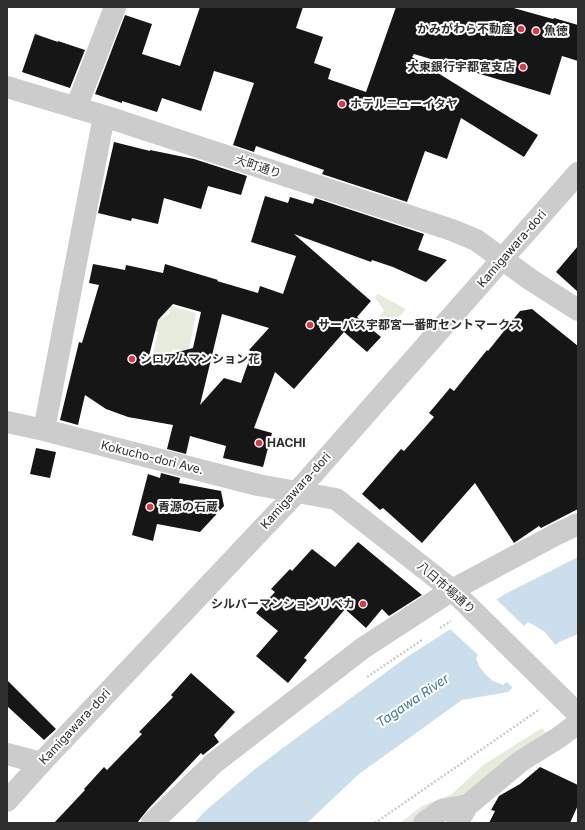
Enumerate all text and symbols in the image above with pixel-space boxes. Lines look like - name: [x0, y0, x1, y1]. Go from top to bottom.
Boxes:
- place label: かみがわら不動産: [417, 22, 513, 36]
- marker: かみがわら不動産: [516, 24, 526, 34]
- place label: 魚徳: [544, 24, 568, 38]
- marker: 魚徳: [531, 26, 541, 36]
- place label: 大東銀行宇都宮支店: [407, 60, 515, 74]
- marker: 大東銀行宇都宮支店: [518, 62, 528, 72]
- place label: ホテルニューイタヤ: [350, 97, 458, 111]
- marker: ホテルニューイタヤ: [337, 99, 347, 109]
- street label: 大町通り: [233, 153, 283, 181]
- street label: Kamigawara-dori: [474, 207, 550, 291]
- place label: サーパス宇都宮一番町セントマークス: [318, 318, 522, 332]
- marker: サーパス宇都宮一番町セントマークス: [305, 320, 315, 330]
- place label: シロアムマンション花: [140, 352, 260, 366]
- marker: シロアムマンション花: [127, 354, 137, 364]
- place label: HACHI: [267, 436, 306, 450]
- street label: Kokucho-dori Ave.: [99, 438, 205, 478]
- marker: HACHI: [254, 438, 264, 448]
- street label: Kamigawara-dori: [258, 450, 334, 532]
- place label: 青源の石蔵: [158, 500, 218, 514]
- marker: 青源の石蔵: [145, 502, 155, 512]
- street label: 八日市場通り: [414, 559, 478, 617]
- place label: シルバーマンションリベカ: [211, 597, 355, 611]
- marker: シルバーマンションリベカ: [358, 599, 368, 609]
- water label: Tagawa River: [374, 671, 452, 731]
- street label: Kamigawara-dori: [36, 686, 114, 768]

